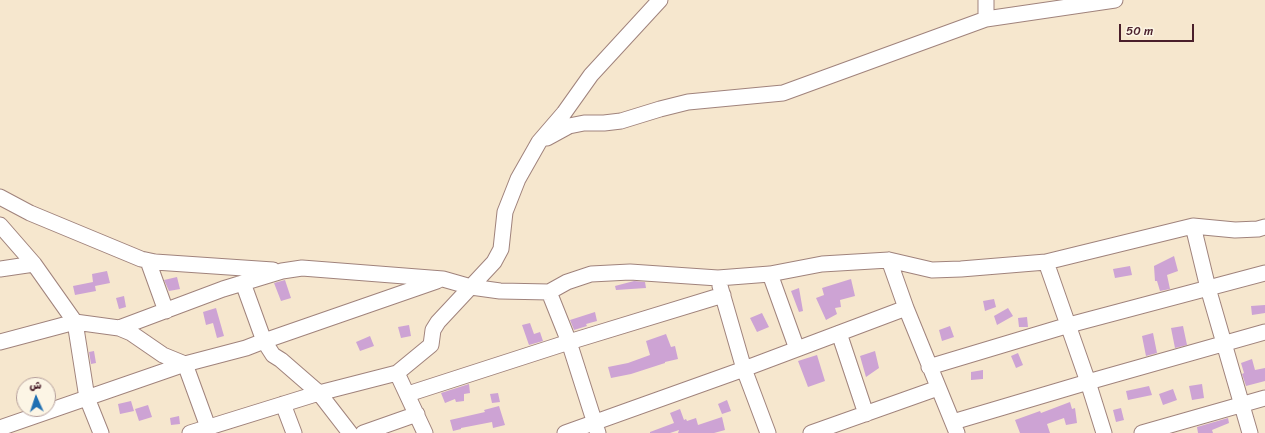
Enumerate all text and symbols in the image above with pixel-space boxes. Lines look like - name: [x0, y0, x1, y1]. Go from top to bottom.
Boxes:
- scale bar: [1121, 16, 1196, 42]
- text: 50 m: [1126, 20, 1153, 42]
- text: ش: [29, 376, 42, 395]
- north arrow: [16, 377, 56, 417]

